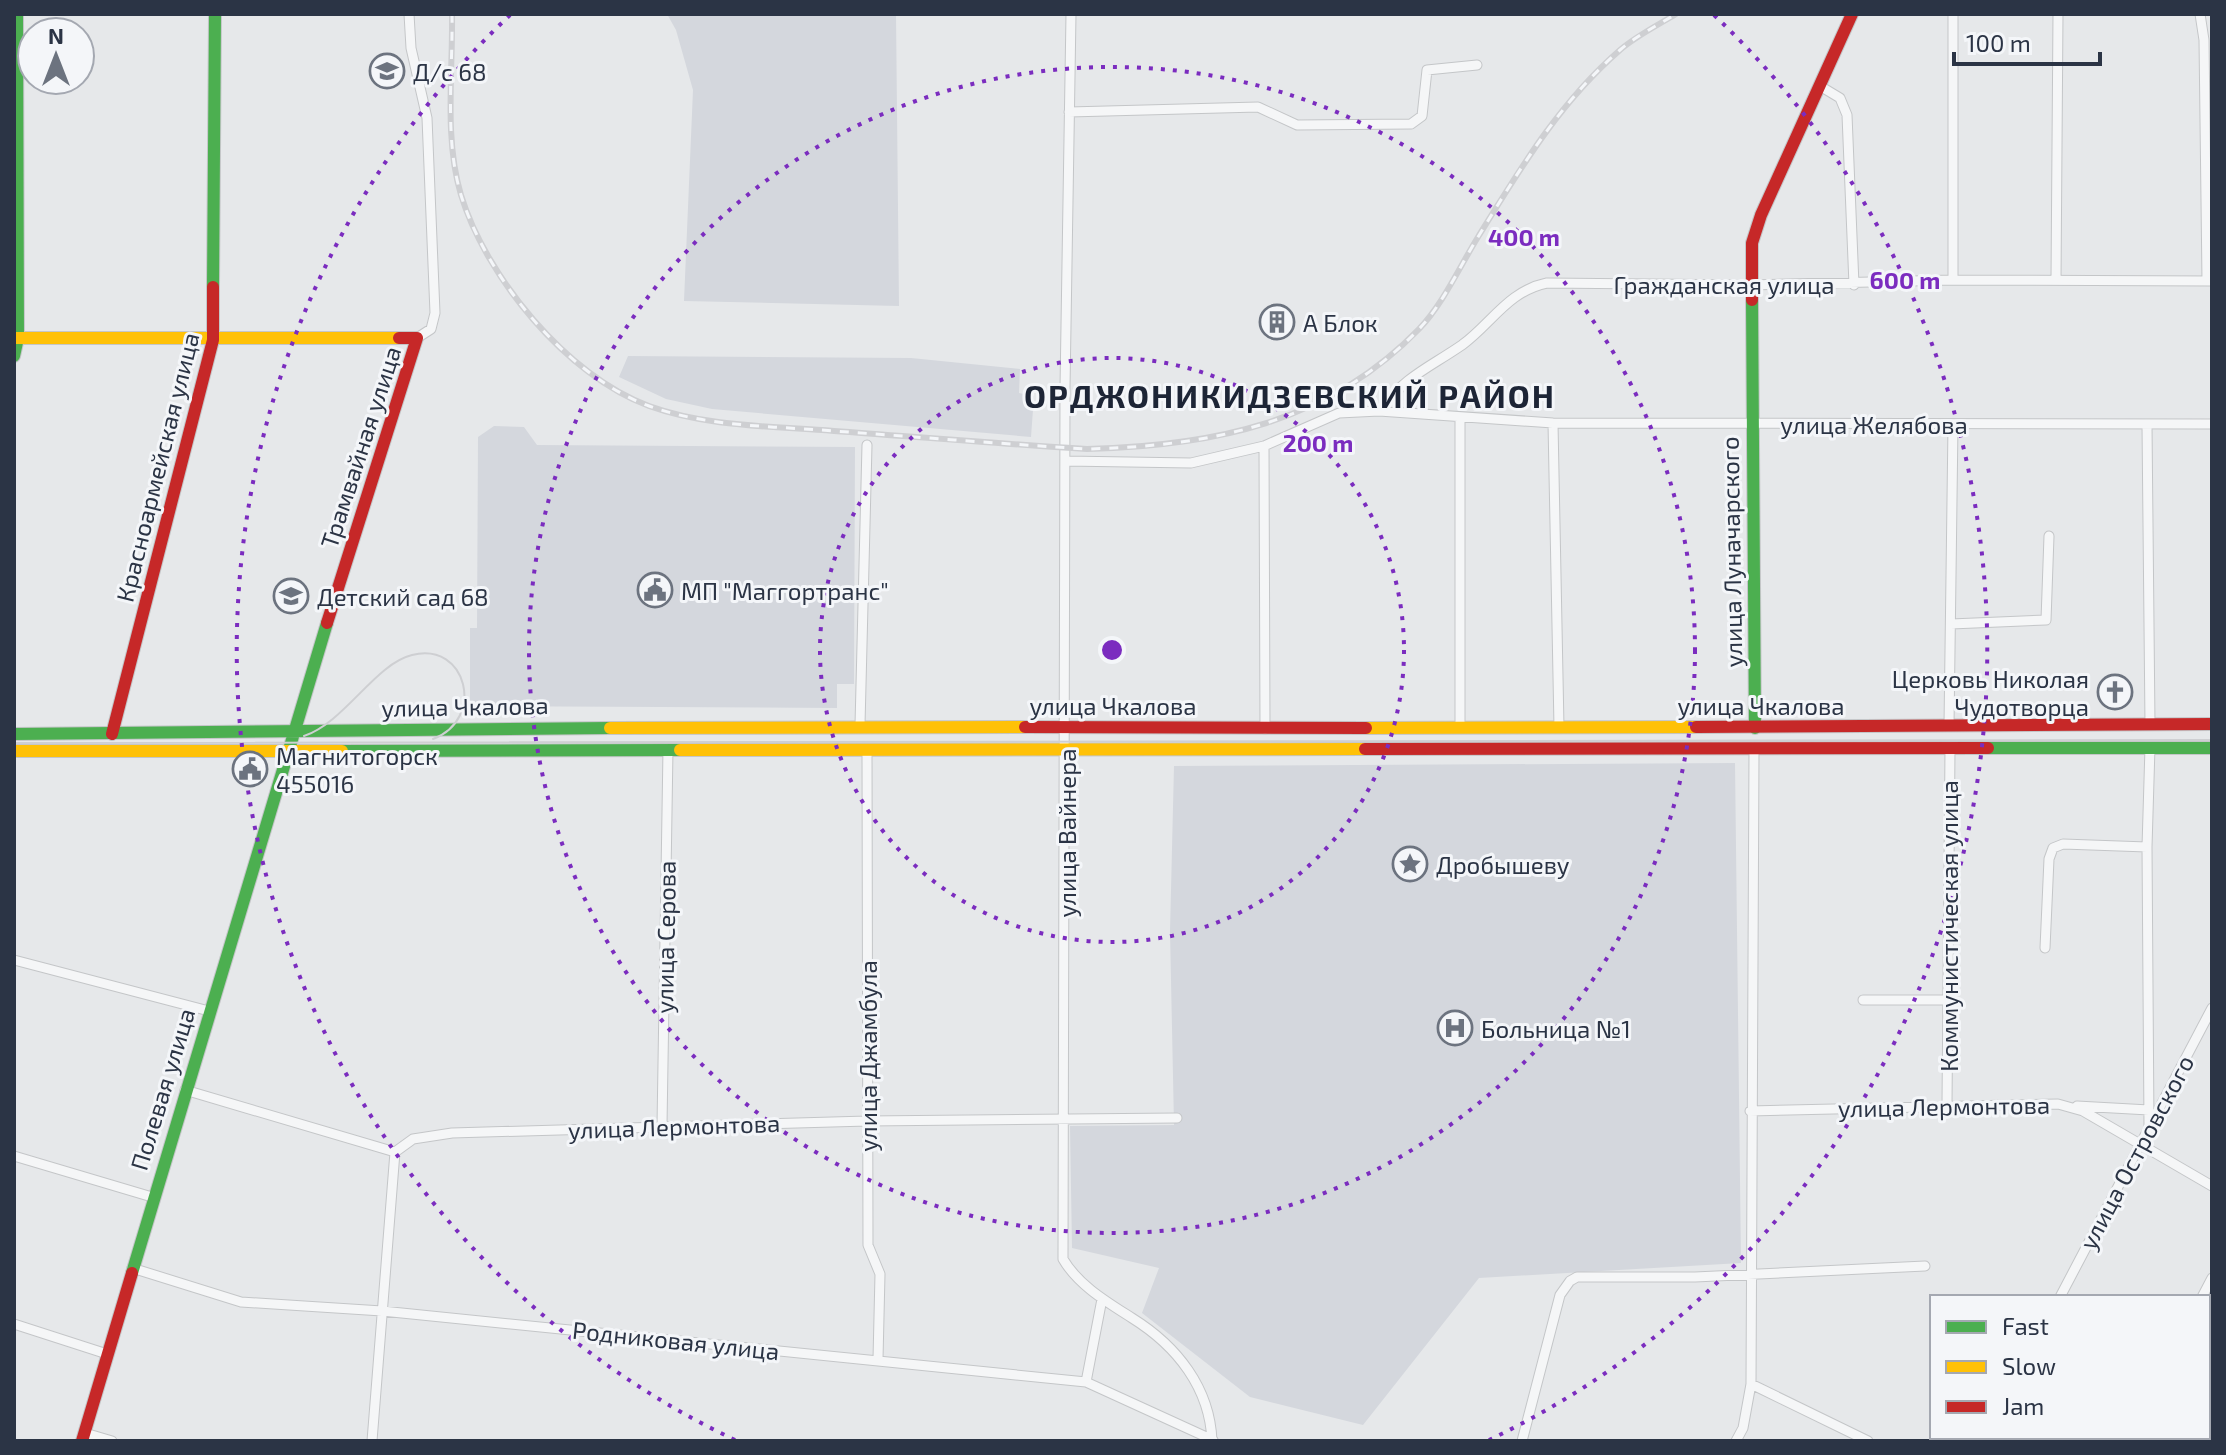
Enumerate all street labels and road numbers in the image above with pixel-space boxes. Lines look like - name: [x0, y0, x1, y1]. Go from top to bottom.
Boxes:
- street label: Гражданская улица: [1614, 270, 1834, 300]
- street label: Красноармейская улица: [109, 329, 206, 605]
- street label: Трамвайная улица: [314, 342, 407, 552]
- street label: улица Желябова: [1780, 410, 1968, 440]
- street label: улица Луначарского: [1714, 436, 1749, 668]
- street label: улица Чкалова: [381, 690, 549, 723]
- street label: улица Чкалова: [1029, 691, 1197, 721]
- street label: улица Чкалова: [1677, 691, 1845, 721]
- street label: улица Вайнера: [1052, 749, 1082, 917]
- street label: Коммунистическая улица: [1934, 780, 1964, 1072]
- street label: улица Серова: [649, 860, 682, 1014]
- street label: улица Джамбула: [853, 960, 883, 1152]
- street label: Полевая улица: [124, 1004, 201, 1174]
- street label: улица Островского: [2073, 1050, 2200, 1255]
- street label: улица Лермонтова: [1838, 1090, 2050, 1123]
- street label: улица Лермонтова: [567, 1108, 781, 1145]
- street label: Родниковая улица: [571, 1315, 781, 1366]

